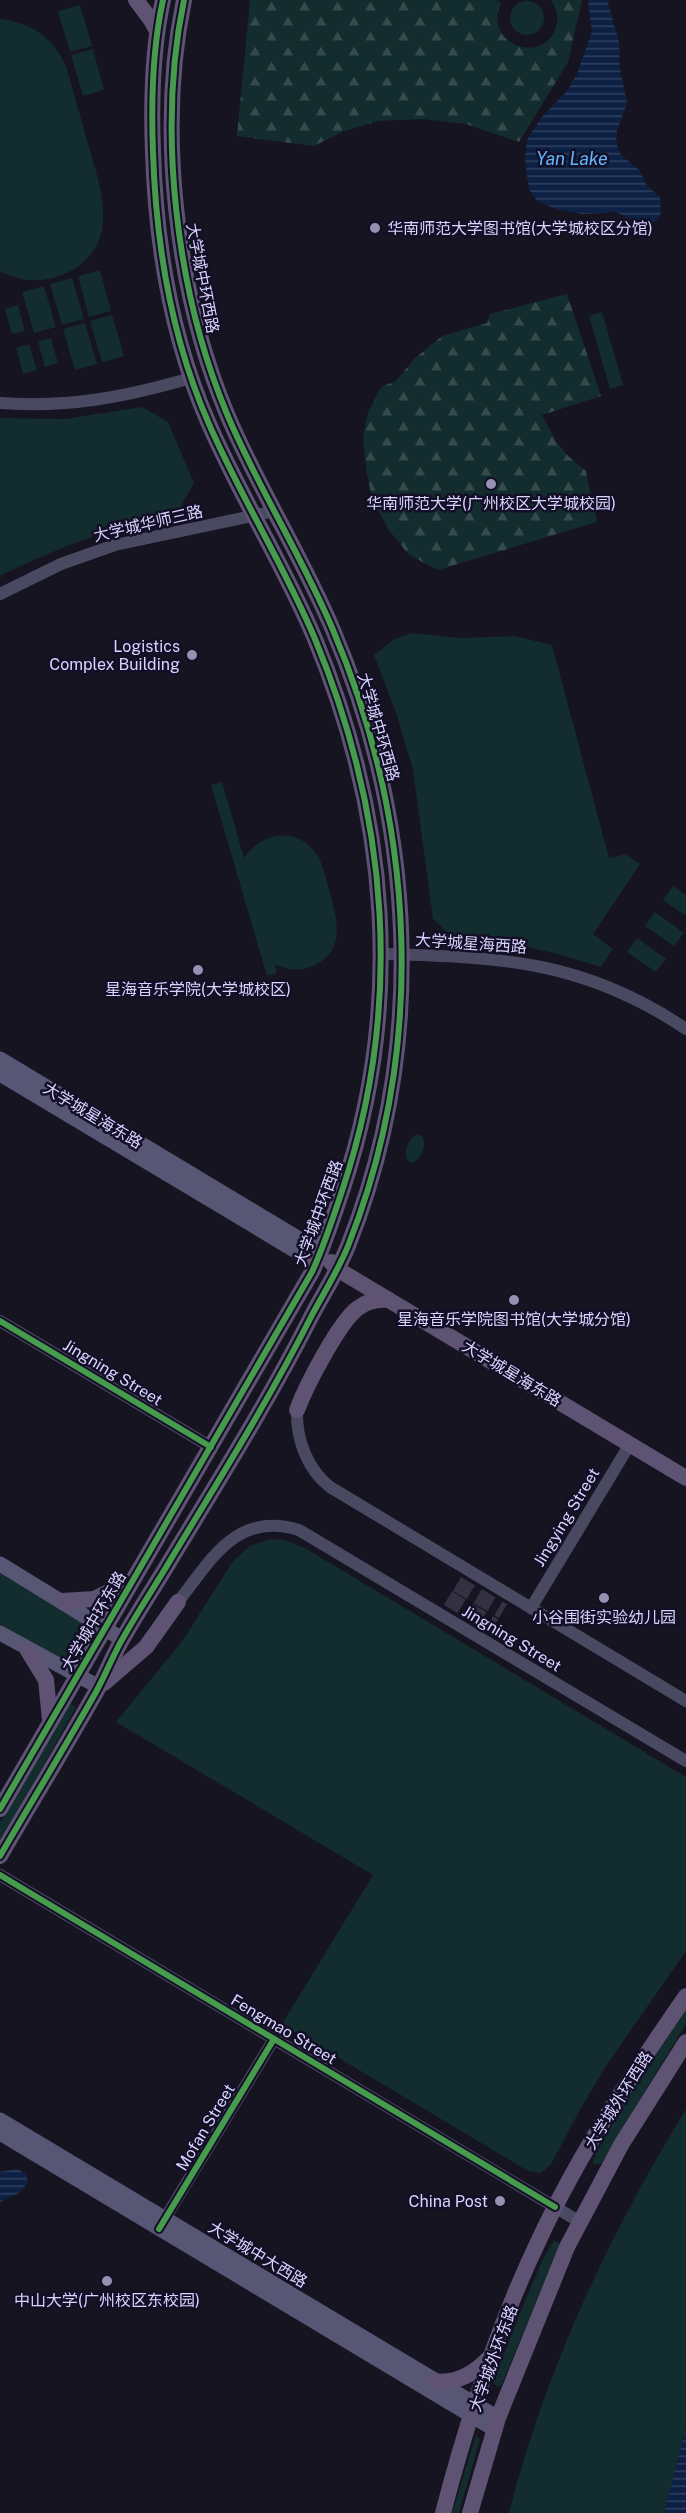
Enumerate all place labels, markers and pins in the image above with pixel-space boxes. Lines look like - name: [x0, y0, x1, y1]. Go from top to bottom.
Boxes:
- place label: 华南师范大学图书馆(大学城校区分馆): [387, 219, 653, 238]
- marker: 华南师范大学图书馆(大学城校区分馆): [368, 221, 382, 235]
- marker: 华南师范大学(广州校区大学城校园): [484, 477, 498, 491]
- place label: 华南师范大学(广州校区大学城校园): [366, 494, 616, 513]
- place label: Logistics Complex Building: [49, 637, 180, 674]
- marker: Logistics Complex Building: [185, 648, 199, 662]
- marker: 星海音乐学院(大学城校区): [191, 963, 205, 977]
- place label: 星海音乐学院(大学城校区): [105, 980, 291, 999]
- marker: 星海音乐学院图书馆(大学城分馆): [507, 1293, 521, 1307]
- place label: 星海音乐学院图书馆(大学城分馆): [397, 1310, 631, 1329]
- marker: 小谷围街实验幼儿园: [597, 1591, 611, 1605]
- place label: 小谷围街实验幼儿园: [532, 1608, 676, 1627]
- place label: China Post: [409, 2192, 488, 2211]
- marker: China Post: [493, 2194, 507, 2208]
- marker: 中山大学(广州校区东校园): [100, 2274, 114, 2288]
- place label: 中山大学(广州校区东校园): [14, 2291, 200, 2310]

